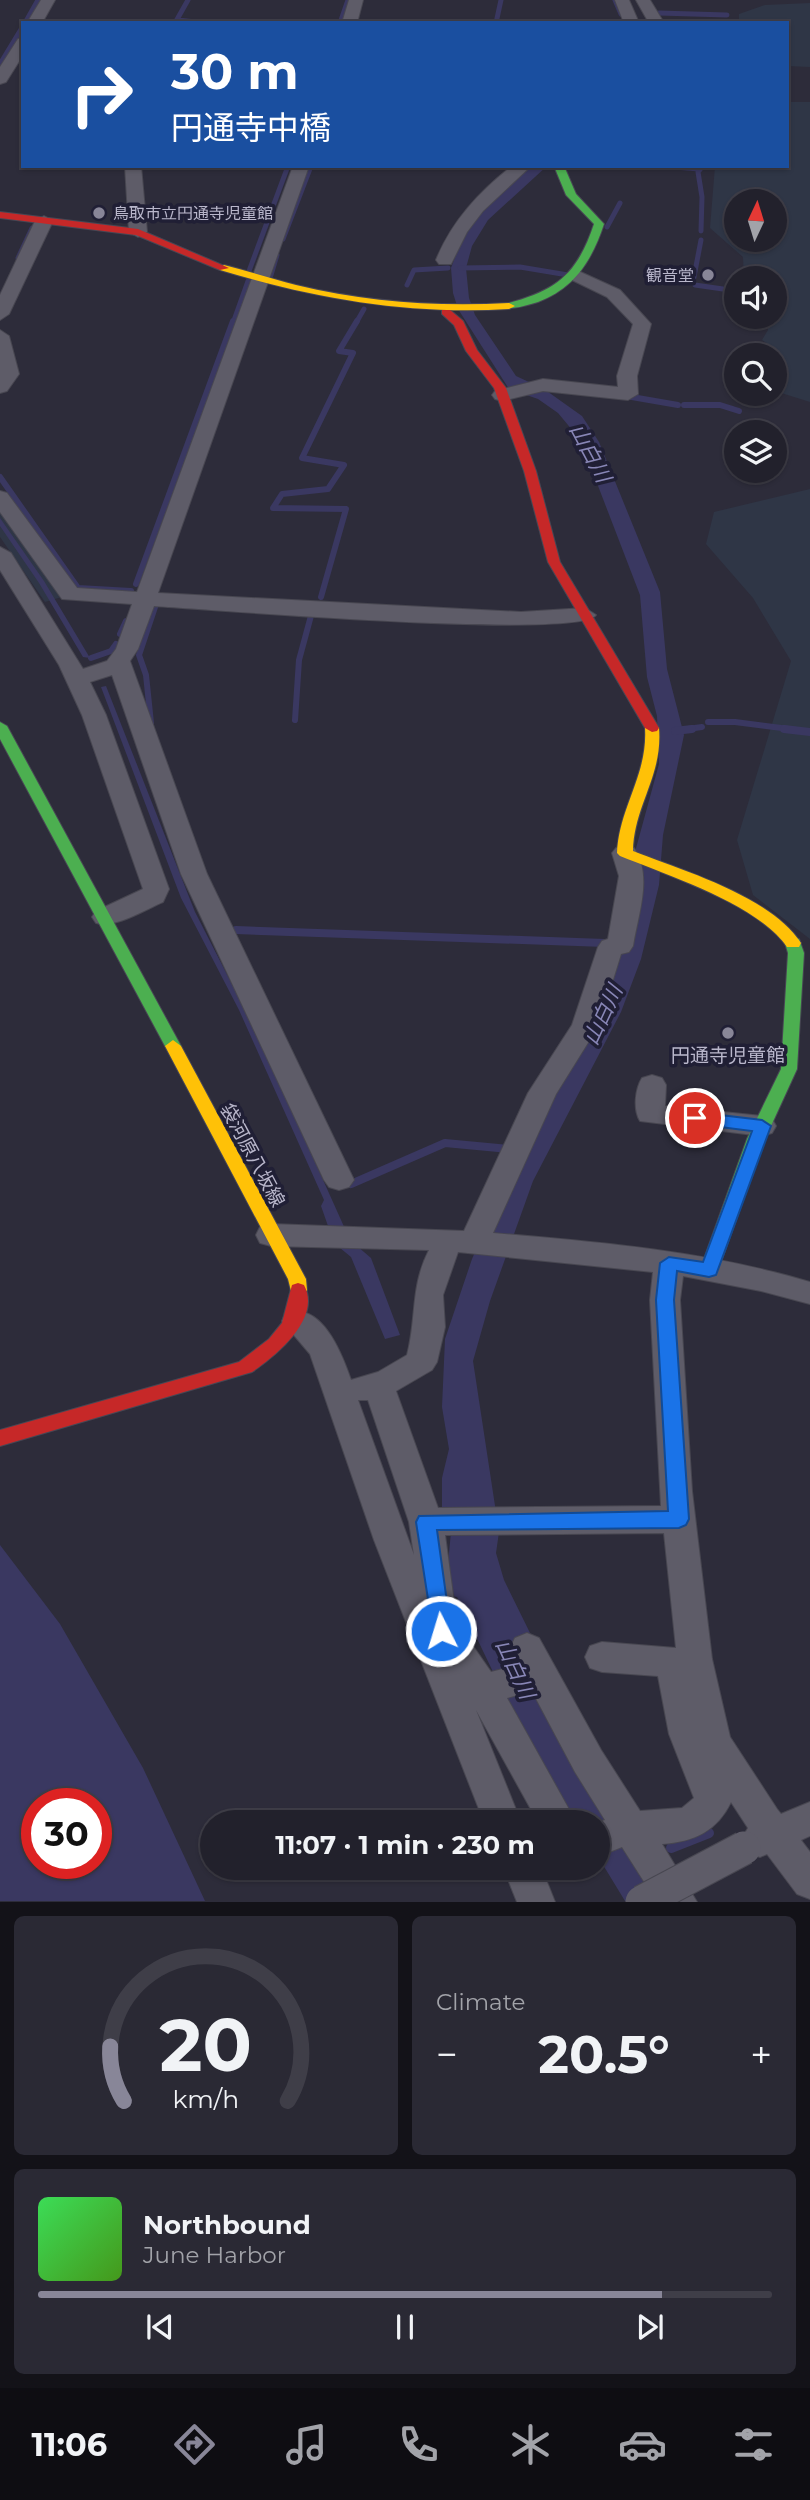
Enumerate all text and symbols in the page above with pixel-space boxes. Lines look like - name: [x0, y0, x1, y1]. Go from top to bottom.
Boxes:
- text: 30 m: [171, 42, 299, 101]
- icon: right: [56, 49, 147, 140]
- text: 円通寺中橋: [171, 108, 331, 147]
- north arrow: [724, 189, 788, 252]
- map controls: [724, 189, 787, 483]
- place label: 鳥取市立円通寺児童館: [113, 204, 273, 223]
- marker: 鳥取市立円通寺児童館: [91, 205, 107, 221]
- place label: 観音堂: [646, 266, 694, 285]
- button: sound: [724, 266, 787, 329]
- marker: 観音堂: [700, 267, 716, 283]
- button: search: [724, 343, 787, 406]
- water label: 山白川: [565, 419, 617, 488]
- button: layers: [724, 420, 787, 483]
- water label: 山白川: [578, 979, 628, 1049]
- marker: 円通寺児童館: [720, 1025, 736, 1041]
- place label: 円通寺児童館: [671, 1044, 785, 1067]
- pin: [665, 1088, 725, 1148]
- icon: arrive: [676, 1099, 714, 1137]
- street label: 袋河原八坂線: [216, 1100, 289, 1211]
- position arrow: [404, 1594, 478, 1668]
- water label: 山白川: [491, 1635, 541, 1704]
- speed limit sign: 30: [21, 1788, 112, 1879]
- text: 11:07 · 1 min · 230 m: [275, 1829, 535, 1861]
- text: Climate: [436, 1988, 525, 2016]
- text: 20: [160, 2002, 252, 2090]
- text: 20.5°: [538, 2023, 670, 2086]
- text: −: [436, 2031, 458, 2078]
- text: +: [750, 2031, 772, 2078]
- text: km/h: [173, 2084, 239, 2114]
- text: Northbound: [143, 2209, 311, 2241]
- text: June Harbor: [143, 2241, 286, 2269]
- icon: previous: [141, 2308, 179, 2346]
- icon: pause: [386, 2308, 424, 2346]
- icon: next: [631, 2308, 669, 2346]
- icon: directions: [170, 2420, 219, 2469]
- icon: music: [282, 2420, 331, 2469]
- icon: phone: [394, 2420, 443, 2469]
- icon: climate: [506, 2420, 555, 2469]
- icon: car: [618, 2420, 667, 2469]
- icon: filters: [729, 2420, 778, 2469]
- text: 11:06: [31, 2425, 107, 2464]

